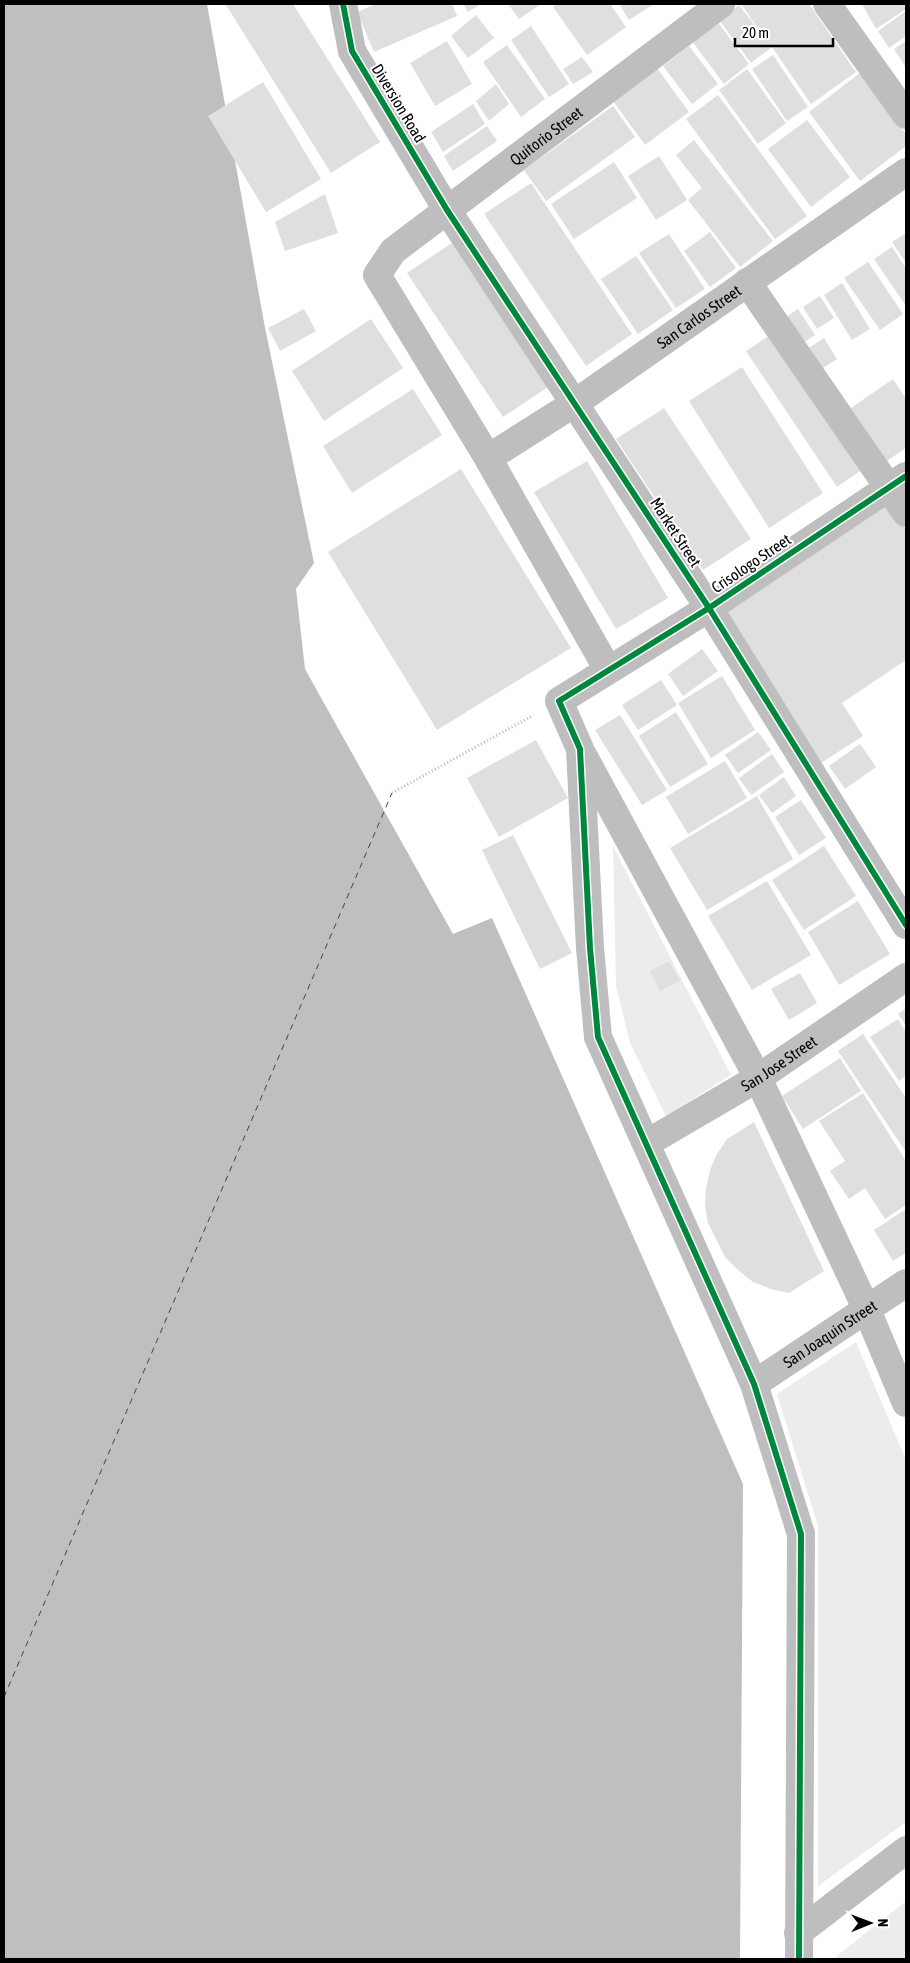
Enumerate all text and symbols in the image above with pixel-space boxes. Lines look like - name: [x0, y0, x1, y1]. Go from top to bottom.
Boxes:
- scale bar: [735, 15, 832, 47]
- text: 20 m: [742, 24, 769, 41]
- street label: Diversion Road: [369, 60, 429, 146]
- street label: Quitorio Street: [506, 102, 586, 169]
- street label: San Carlos Street: [653, 281, 745, 352]
- street label: Market Street: [647, 494, 705, 570]
- street label: Crisologo Street: [708, 530, 795, 597]
- street label: San Jose Street: [738, 1032, 820, 1095]
- street label: San Joaquin Street: [780, 1296, 880, 1371]
- north arrow: [845, 1898, 895, 1948]
- text: N: [875, 1919, 891, 1927]

